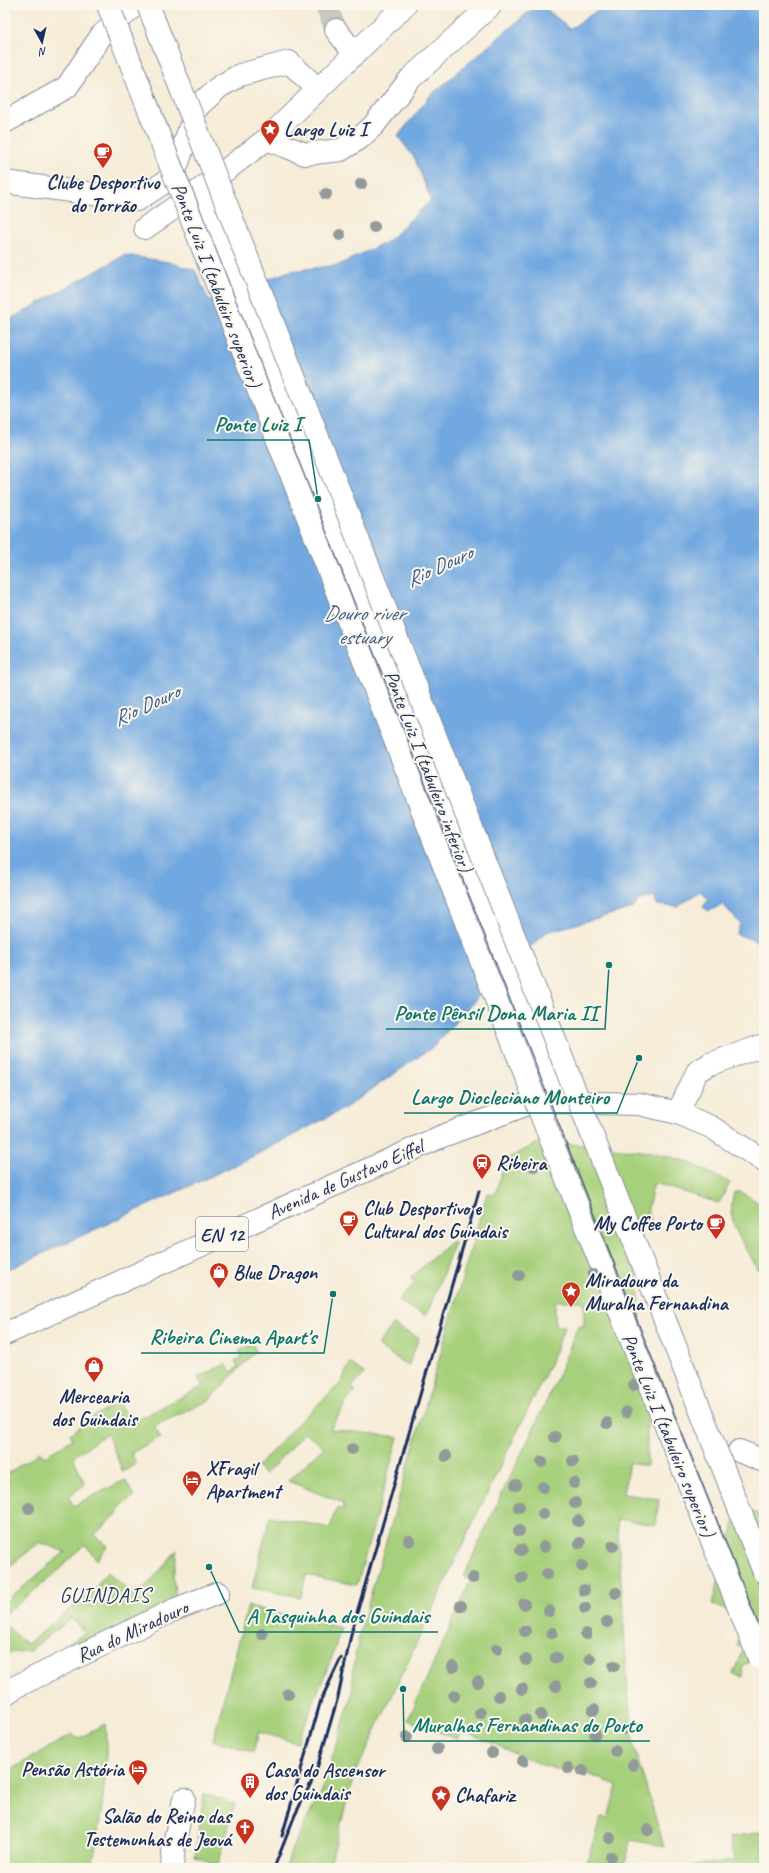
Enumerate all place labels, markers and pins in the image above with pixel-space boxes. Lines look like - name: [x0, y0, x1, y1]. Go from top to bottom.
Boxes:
- place label: Largo Luiz I: [284, 117, 372, 142]
- place icon: Largo Luiz I: [259, 118, 281, 146]
- cafe icon: Clube Desportivo do Torrão: [92, 141, 114, 169]
- place label: Clube Desportivo do Torrão: [47, 170, 161, 218]
- callout: Ponte Luiz I: [207, 407, 309, 440]
- callout: Ponte Pênsil Dona Maria II: [386, 996, 605, 1029]
- callout: Largo Diocleciano Monteiro: [404, 1080, 617, 1113]
- place label: Ribeira: [496, 1151, 548, 1176]
- station icon: Ribeira: [471, 1152, 493, 1180]
- place label: Club Desportivo e Cultural dos Guindais: [363, 1196, 509, 1244]
- cafe icon: Club Desportivo e Cultural dos Guindais: [338, 1209, 360, 1237]
- place label: My Coffee Porto: [594, 1211, 704, 1236]
- cafe icon: My Coffee Porto: [705, 1212, 727, 1240]
- place label: Blue Dragon: [233, 1260, 318, 1285]
- shop icon: Blue Dragon: [208, 1261, 230, 1289]
- place label: Miradouro da Muralha Fernandina: [585, 1268, 730, 1316]
- place icon: Miradouro da Muralha Fernandina: [560, 1280, 582, 1308]
- callout: Ribeira Cinema Apart's: [141, 1320, 324, 1353]
- shop icon: Mercearia dos Guindais: [83, 1355, 105, 1383]
- place label: Mercearia dos Guindais: [51, 1384, 139, 1432]
- place label: XFragil Apartment: [206, 1456, 284, 1504]
- hotel icon: XFragil Apartment: [181, 1469, 203, 1497]
- callout: A Tasquinha dos Guindais: [239, 1599, 438, 1632]
- callout: Muralhas Fernandinas do Porto: [404, 1708, 650, 1741]
- place label: Pensão Astória: [21, 1757, 126, 1782]
- hotel icon: Pensão Astória: [127, 1758, 149, 1786]
- place label: Casa do Ascensor dos Guindais: [264, 1758, 387, 1806]
- building icon: Casa do Ascensor dos Guindais: [239, 1771, 261, 1799]
- place label: Chafariz: [455, 1783, 517, 1808]
- place icon: Chafariz: [430, 1784, 452, 1812]
- place label: Salão do Reino das Testemunhas de Jeová: [84, 1804, 233, 1852]
- church icon: Salão do Reino das Testemunhas de Jeová: [234, 1817, 256, 1845]

